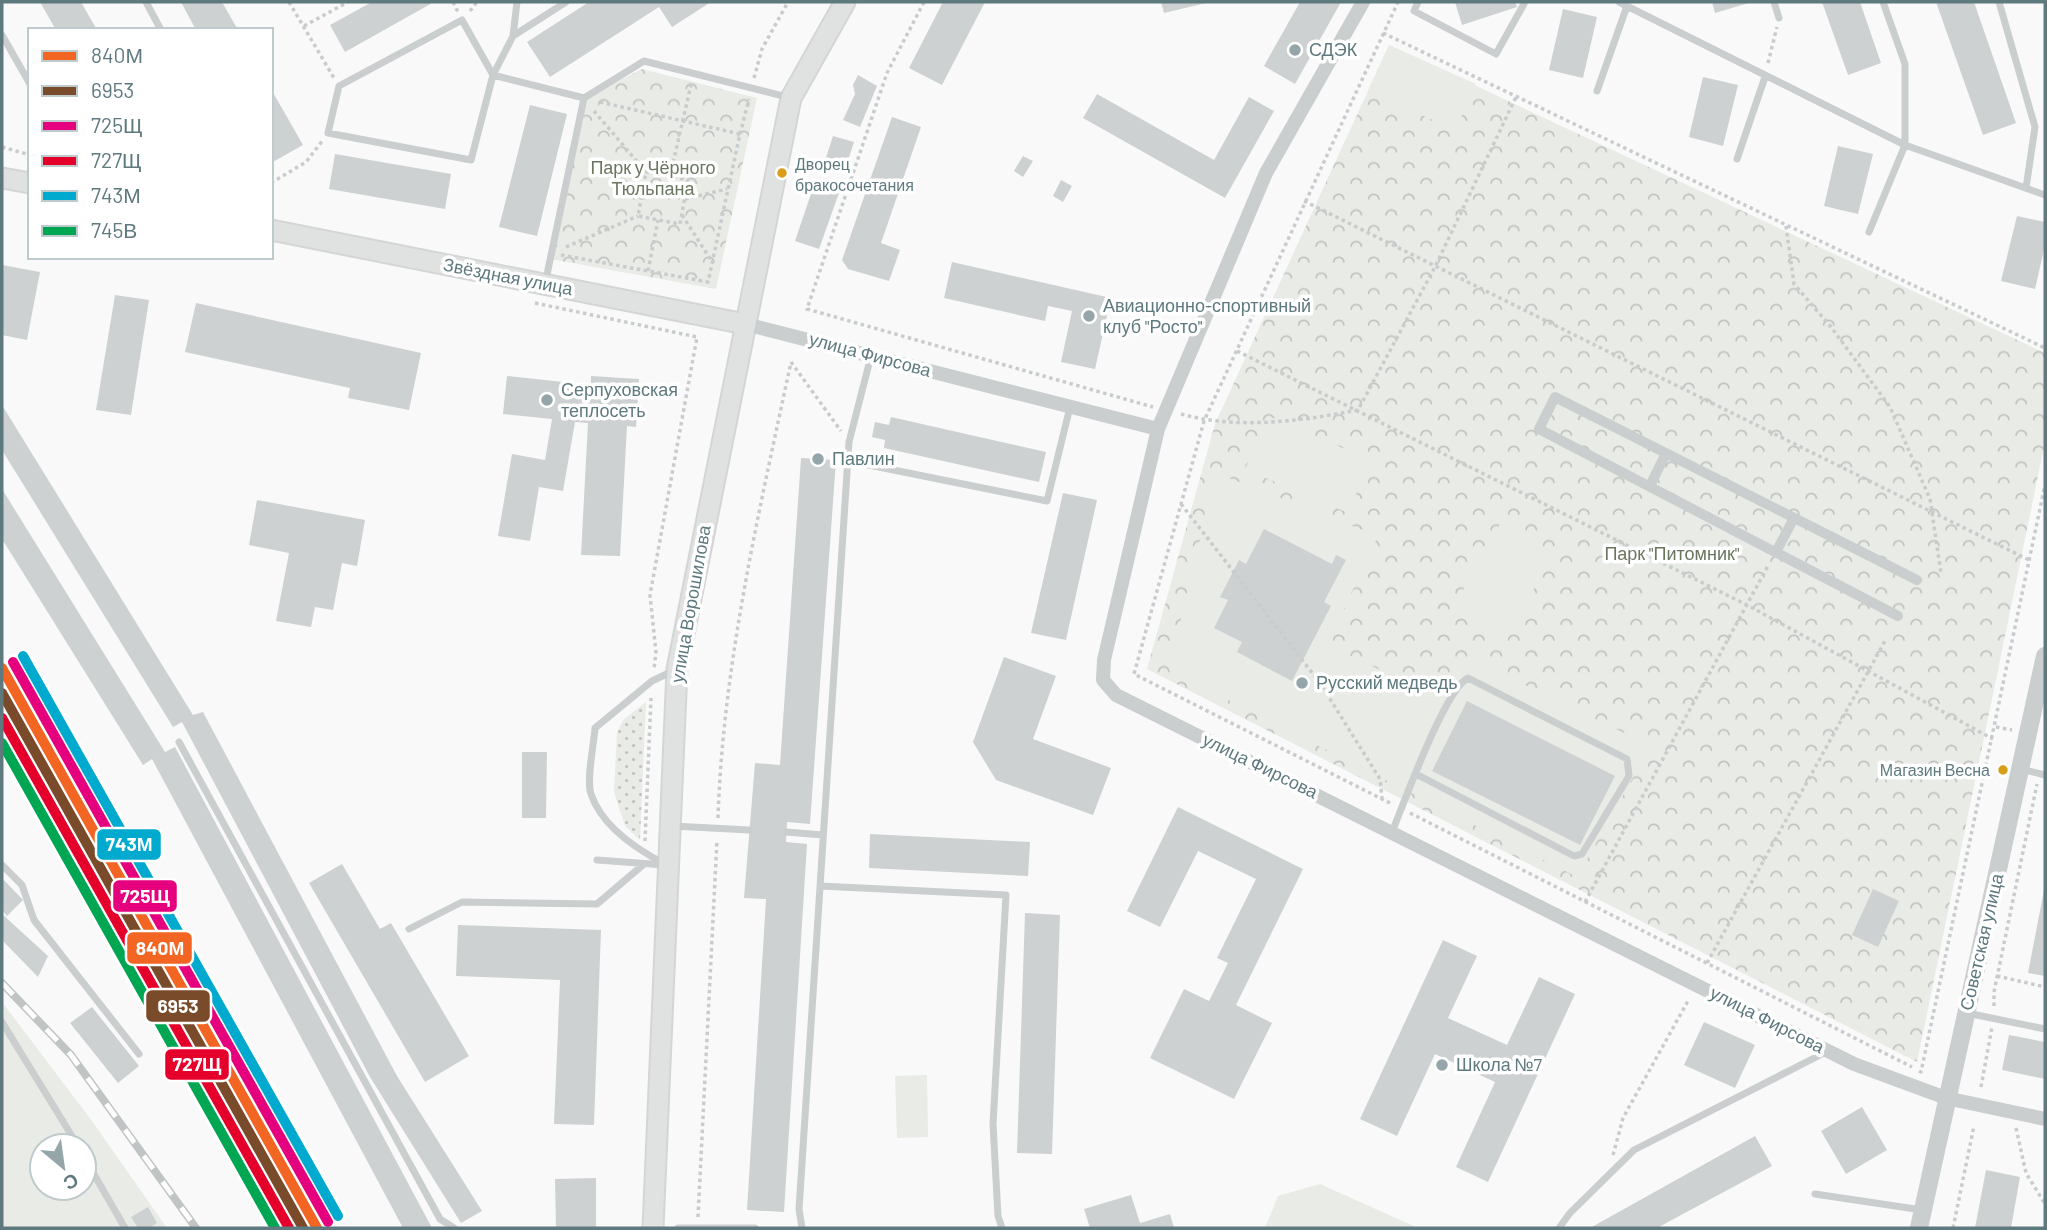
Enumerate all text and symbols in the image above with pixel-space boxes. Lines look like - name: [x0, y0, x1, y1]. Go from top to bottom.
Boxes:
- legend: [28, 28, 273, 259]
- place label: СДЭК: [1309, 38, 1358, 60]
- text: 840М: [91, 42, 143, 67]
- marker: СДЭК: [1287, 42, 1303, 58]
- text: 6953: [91, 77, 134, 102]
- text: 725Щ: [91, 112, 143, 137]
- text: 727Щ: [91, 147, 142, 172]
- place label: Дворец бракосочетания: [795, 154, 914, 194]
- park label: Парк у Чёрного Тюльпана: [590, 156, 716, 199]
- marker: Дворец бракосочетания: [775, 166, 789, 180]
- text: 743М: [91, 182, 141, 207]
- text: 745В: [91, 217, 137, 242]
- street label: Звёздная улица: [442, 253, 576, 300]
- place label: Авиационно-спортивный клуб "Росто": [1103, 294, 1311, 337]
- marker: Авиационно-спортивный клуб "Росто": [1081, 308, 1097, 324]
- street label: улица Фирсова: [807, 327, 935, 381]
- place label: Серпуховская теплосеть: [561, 378, 678, 421]
- marker: Серпуховская теплосеть: [539, 392, 555, 408]
- place label: Павлин: [832, 447, 895, 469]
- marker: Павлин: [810, 451, 826, 467]
- street label: улица Ворошилова: [665, 522, 715, 684]
- park label: Парк "Питомник": [1604, 542, 1740, 564]
- place label: Русский медведь: [1316, 671, 1458, 693]
- marker: Русский медведь: [1294, 675, 1310, 691]
- street label: улица Фирсова: [1199, 728, 1323, 803]
- place label: Магазин Весна: [1880, 760, 1990, 779]
- marker: Магазин Весна: [1996, 763, 2010, 777]
- line badge: 743М: [96, 828, 162, 861]
- text: 743М: [105, 832, 153, 855]
- street label: Советская улица: [1955, 870, 2008, 1012]
- line badge: 725Щ: [112, 879, 178, 913]
- text: 725Щ: [120, 884, 170, 907]
- line badge: 840М: [126, 931, 193, 965]
- text: 840М: [136, 936, 184, 959]
- street label: улица Фирсова: [1707, 981, 1829, 1058]
- line badge: 6953: [145, 989, 211, 1023]
- text: 6953: [158, 994, 198, 1017]
- line badge: 727Щ: [164, 1048, 230, 1081]
- text: 727Щ: [173, 1052, 222, 1075]
- place label: Школа №7: [1456, 1053, 1543, 1075]
- marker: Школа №7: [1434, 1057, 1450, 1073]
- north arrow: [28, 1132, 98, 1202]
- text: С: [60, 1169, 83, 1196]

